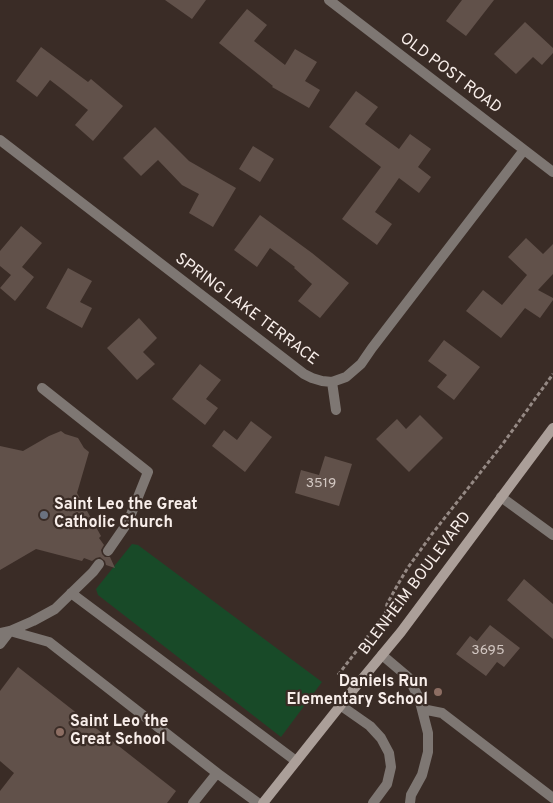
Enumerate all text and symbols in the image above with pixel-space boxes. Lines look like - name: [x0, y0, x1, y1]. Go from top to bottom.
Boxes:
- street label: OLD POST ROAD: [395, 30, 505, 118]
- street label: SPRING LAKE TERRACE: [171, 250, 321, 370]
- house number: 3519: [306, 476, 336, 492]
- place label: Saint Leo the Great Catholic Church: [54, 496, 197, 534]
- marker: Saint Leo the Great Catholic Church: [38, 509, 50, 521]
- street label: BLENHEIM BOULEVARD: [356, 509, 476, 659]
- house number: 3695: [471, 643, 505, 659]
- place label: Daniels Run Elementary School: [286, 673, 428, 711]
- marker: Daniels Run Elementary School: [432, 686, 444, 698]
- place label: Saint Leo the Great School: [70, 713, 169, 751]
- marker: Saint Leo the Great School: [54, 726, 66, 738]

